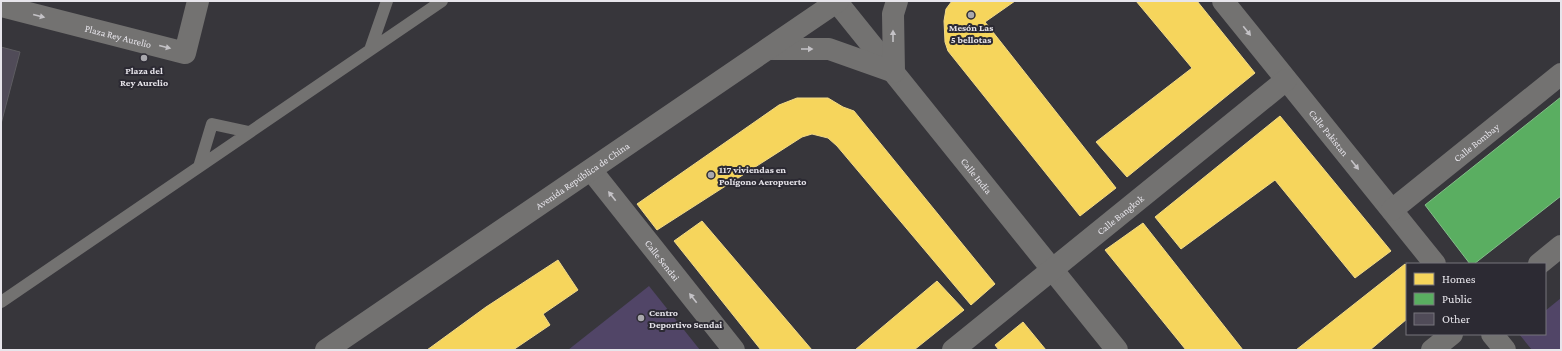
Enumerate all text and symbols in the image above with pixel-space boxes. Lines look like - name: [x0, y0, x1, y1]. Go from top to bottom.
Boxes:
- marker: Mesón Las 5 bellotas: [966, 10, 976, 20]
- one-way arrow: [33, 13, 45, 19]
- place label: Mesón Las 5 bellotas: [949, 22, 993, 45]
- street label: Plaza Rey Aurelio: [84, 23, 153, 50]
- one-way arrow: [1243, 26, 1252, 37]
- one-way arrow: [890, 29, 896, 42]
- one-way arrow: [159, 45, 171, 51]
- one-way arrow: [801, 46, 814, 52]
- marker: Plaza del Rey Aurelio: [139, 53, 149, 63]
- place label: Plaza del Rey Aurelio: [120, 65, 168, 88]
- street label: Calle Pakistan: [1307, 108, 1351, 159]
- street label: Calle Bombay: [1452, 121, 1502, 164]
- street label: Avenida República de China: [533, 140, 632, 212]
- street label: Calle India: [959, 156, 994, 197]
- one-way arrow: [1351, 160, 1360, 171]
- place label: 117 viviendas en Polígono Aeropuerto: [719, 164, 807, 187]
- marker: 117 viviendas en Polígono Aeropuerto: [706, 170, 716, 180]
- one-way arrow: [608, 190, 616, 201]
- street label: Calle Bangkok: [1095, 193, 1146, 237]
- street label: Calle Sendai: [643, 238, 682, 283]
- legend: [1406, 263, 1546, 335]
- text: Homes: [1442, 272, 1476, 286]
- one-way arrow: [688, 292, 697, 303]
- text: Public: [1442, 292, 1472, 306]
- place label: Centro Deportivo Sendai: [649, 307, 722, 330]
- text: Other: [1442, 312, 1471, 326]
- marker: Centro Deportivo Sendai: [636, 313, 646, 323]

